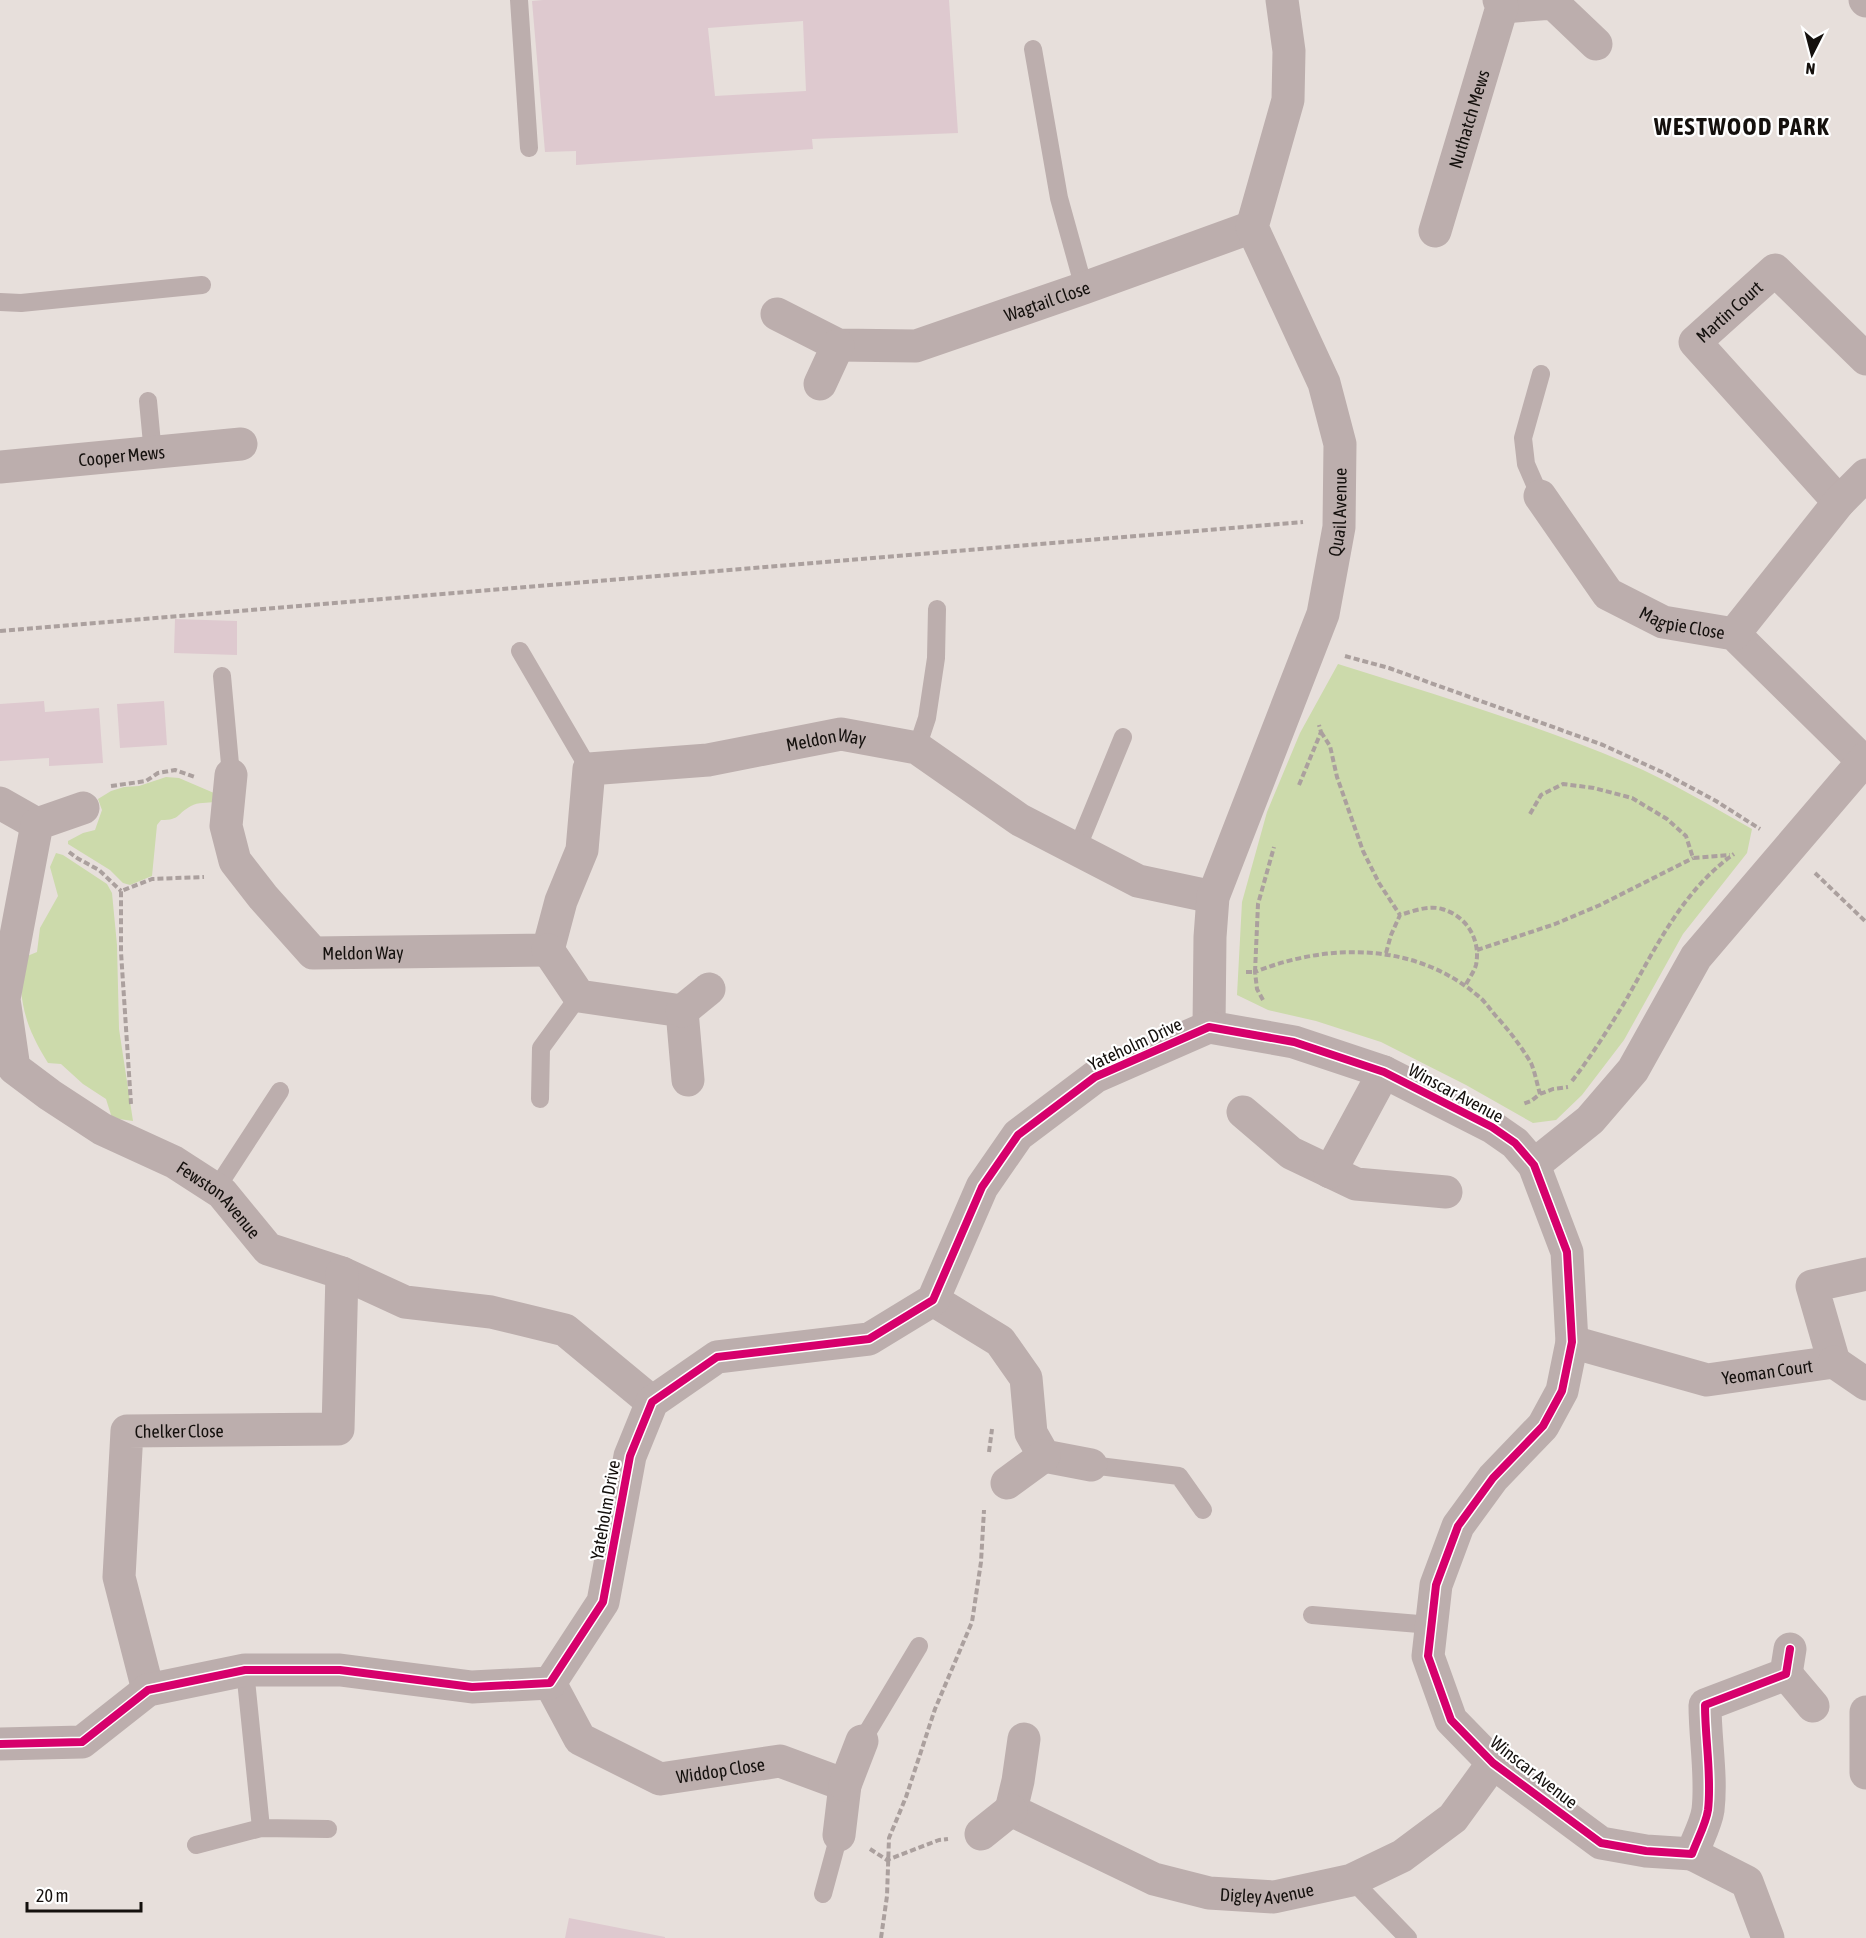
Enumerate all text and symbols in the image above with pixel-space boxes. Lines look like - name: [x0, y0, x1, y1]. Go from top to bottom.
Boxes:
- north arrow: [1782, 24, 1842, 84]
- text: N: [1805, 59, 1816, 78]
- street label: Nuthatch Mews: [1444, 67, 1493, 171]
- district label: WESTWOOD PARK: [1653, 113, 1830, 140]
- street label: Wagtail Close: [1001, 276, 1093, 325]
- street label: Martin Court: [1692, 276, 1766, 347]
- street label: Cooper Mews: [77, 441, 166, 470]
- street label: Quail Avenue: [1323, 468, 1350, 558]
- street label: Magpie Close: [1636, 601, 1727, 643]
- street label: Meldon Way: [784, 723, 868, 755]
- street label: Meldon Way: [322, 941, 404, 963]
- street label: Yateholm Drive: [1085, 1013, 1185, 1075]
- street label: Winscar Avenue: [1405, 1059, 1507, 1127]
- street label: Fewston Avenue: [173, 1156, 265, 1242]
- street label: Yeoman Court: [1720, 1355, 1814, 1388]
- street label: Chelker Close: [134, 1420, 224, 1441]
- street label: Yateholm Drive: [586, 1459, 624, 1561]
- street label: Winscar Avenue: [1486, 1731, 1582, 1813]
- street label: Widdop Close: [675, 1753, 766, 1787]
- scale bar: [27, 1875, 141, 1913]
- street label: Digley Avenue: [1219, 1878, 1316, 1907]
- text: 20 m: [36, 1885, 68, 1906]

